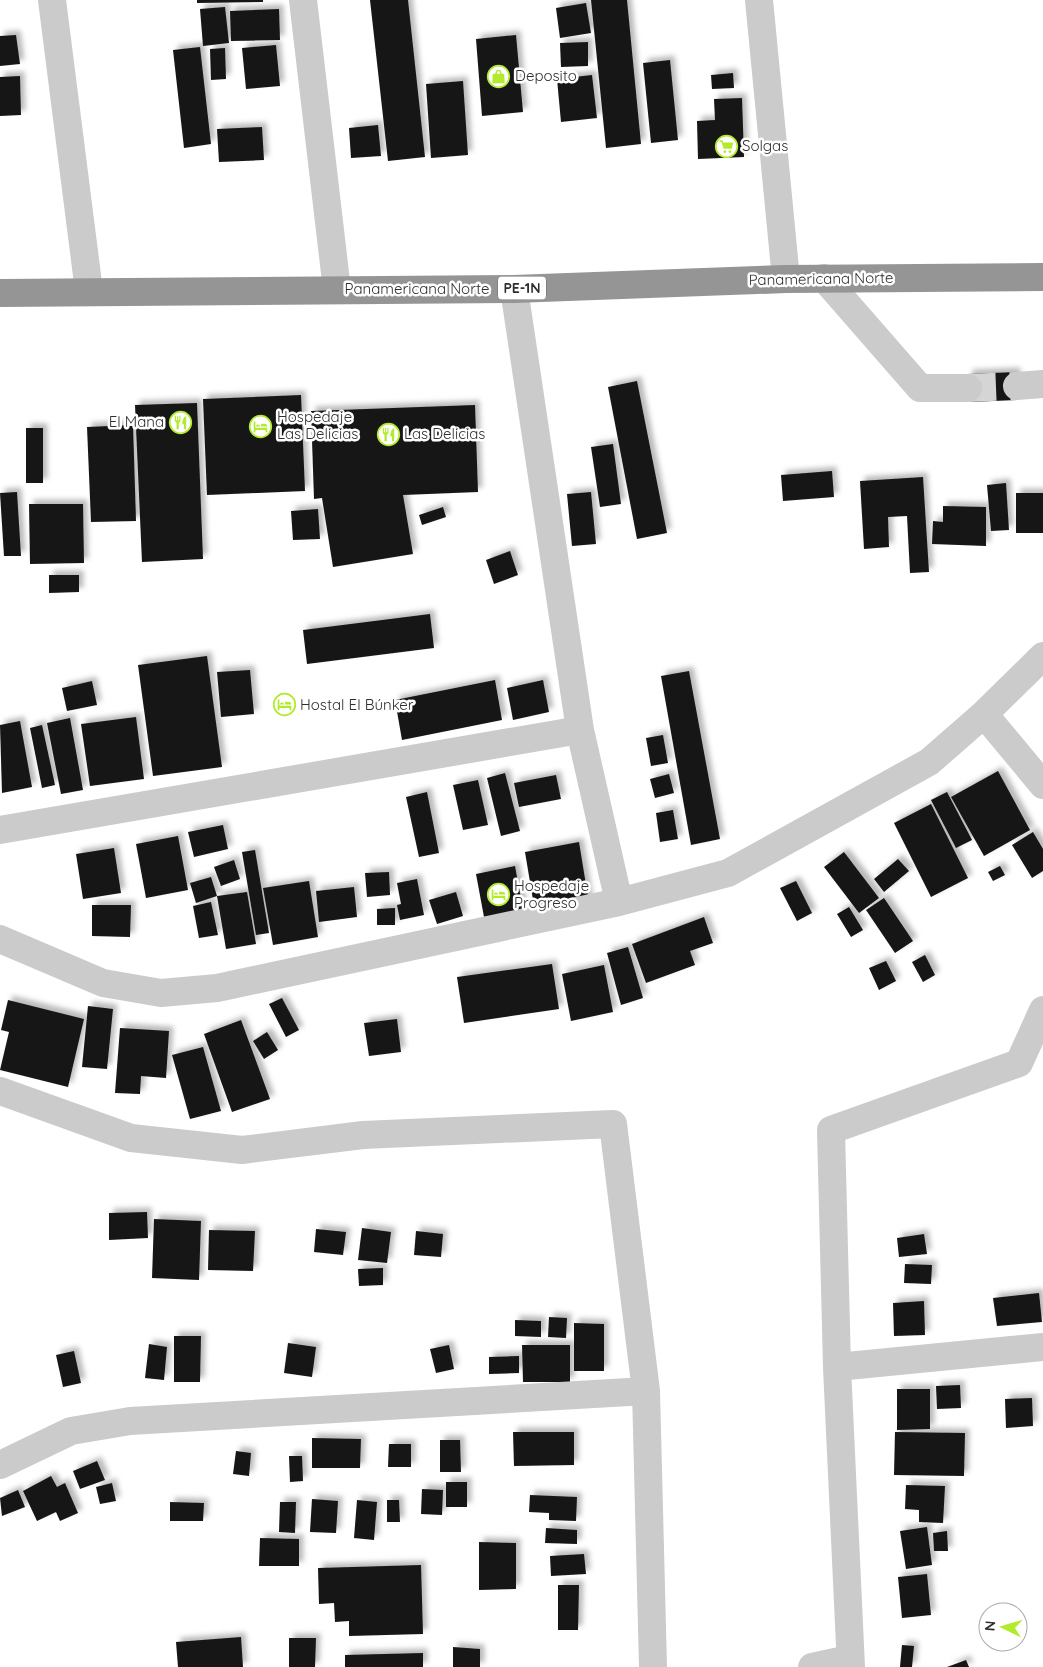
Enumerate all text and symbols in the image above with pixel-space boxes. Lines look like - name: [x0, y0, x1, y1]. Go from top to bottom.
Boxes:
- shop icon: Deposito: [487, 64, 511, 88]
- place label: Deposito: [515, 66, 577, 85]
- supermarket icon: Solgas: [714, 134, 738, 158]
- place label: Solgas: [742, 136, 788, 155]
- street label: Panamericana Norte: [748, 268, 894, 289]
- road number: PE-1N: [498, 276, 546, 300]
- street label: Panamericana Norte: [345, 279, 489, 298]
- place label: Hospedaje Las Delicias: [277, 407, 358, 443]
- restaurant icon: El Mana: [168, 410, 192, 434]
- place label: El Mana: [109, 412, 164, 431]
- hotel icon: Hospedaje Las Delicias: [249, 414, 273, 438]
- restaurant icon: Las Delicias: [376, 422, 400, 446]
- place label: Las Delicias: [404, 424, 485, 443]
- hotel icon: Hostal El Búnker: [272, 693, 296, 717]
- place label: Hostal El Búnker: [300, 695, 414, 714]
- place label: Hospedaje Progreso: [514, 876, 589, 912]
- hotel icon: Hospedaje Progreso: [486, 883, 510, 907]
- north arrow: [978, 1602, 1028, 1652]
- text: N: [981, 1620, 999, 1632]

